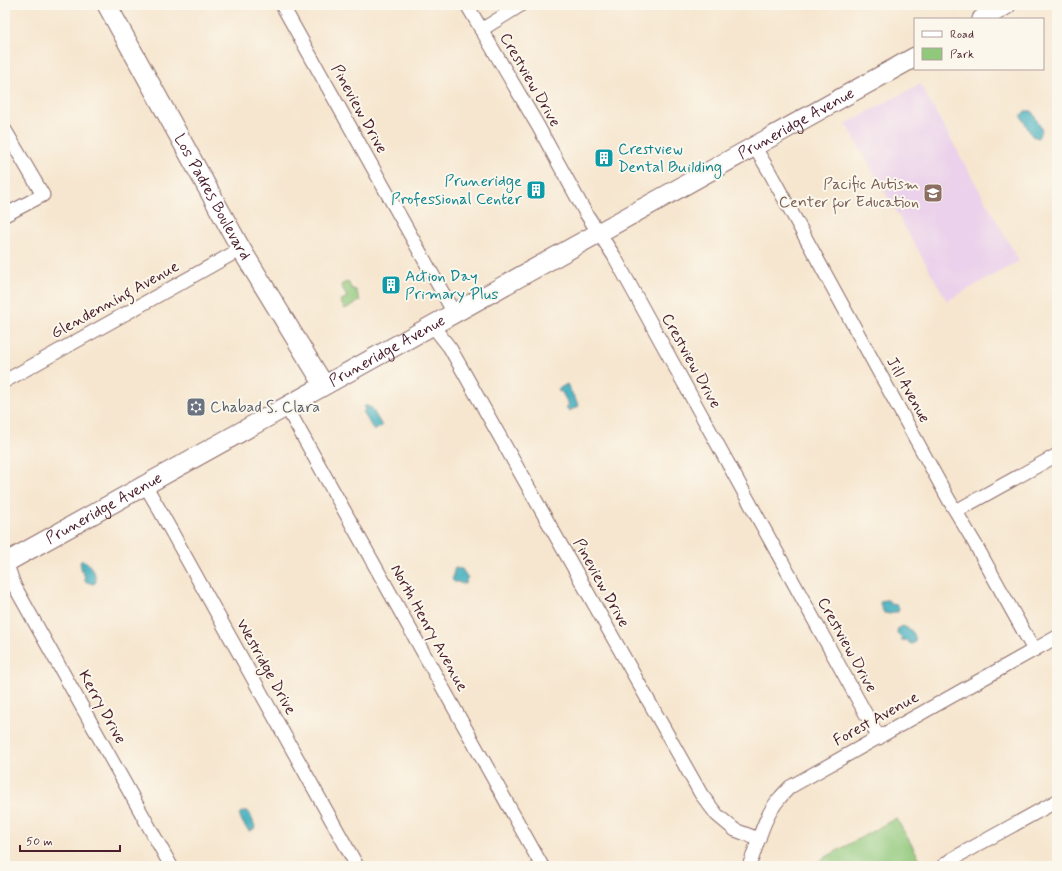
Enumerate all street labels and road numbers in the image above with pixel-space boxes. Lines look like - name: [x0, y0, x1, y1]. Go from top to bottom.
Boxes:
- street label: Crestview Drive: [495, 29, 565, 131]
- street label: Pineview Drive: [326, 61, 392, 157]
- street label: Pruneridge Avenue: [734, 82, 858, 164]
- street label: Los Padres Boulevard: [169, 130, 256, 264]
- street label: Glendenning Avenue: [47, 256, 183, 345]
- street label: Pruneridge Avenue: [325, 310, 449, 391]
- street label: Crestview Drive: [656, 310, 726, 412]
- street label: Jill Avenue: [881, 353, 935, 427]
- street label: Pruneridge Avenue: [42, 467, 166, 549]
- street label: Pineview Drive: [568, 535, 634, 631]
- street label: North Henry Avenue: [385, 561, 473, 695]
- street label: Crestview Drive: [812, 594, 882, 696]
- street label: Westridge Drive: [230, 615, 301, 719]
- street label: Kerry Drive: [73, 666, 131, 748]
- street label: Forest Avenue: [830, 687, 923, 751]

